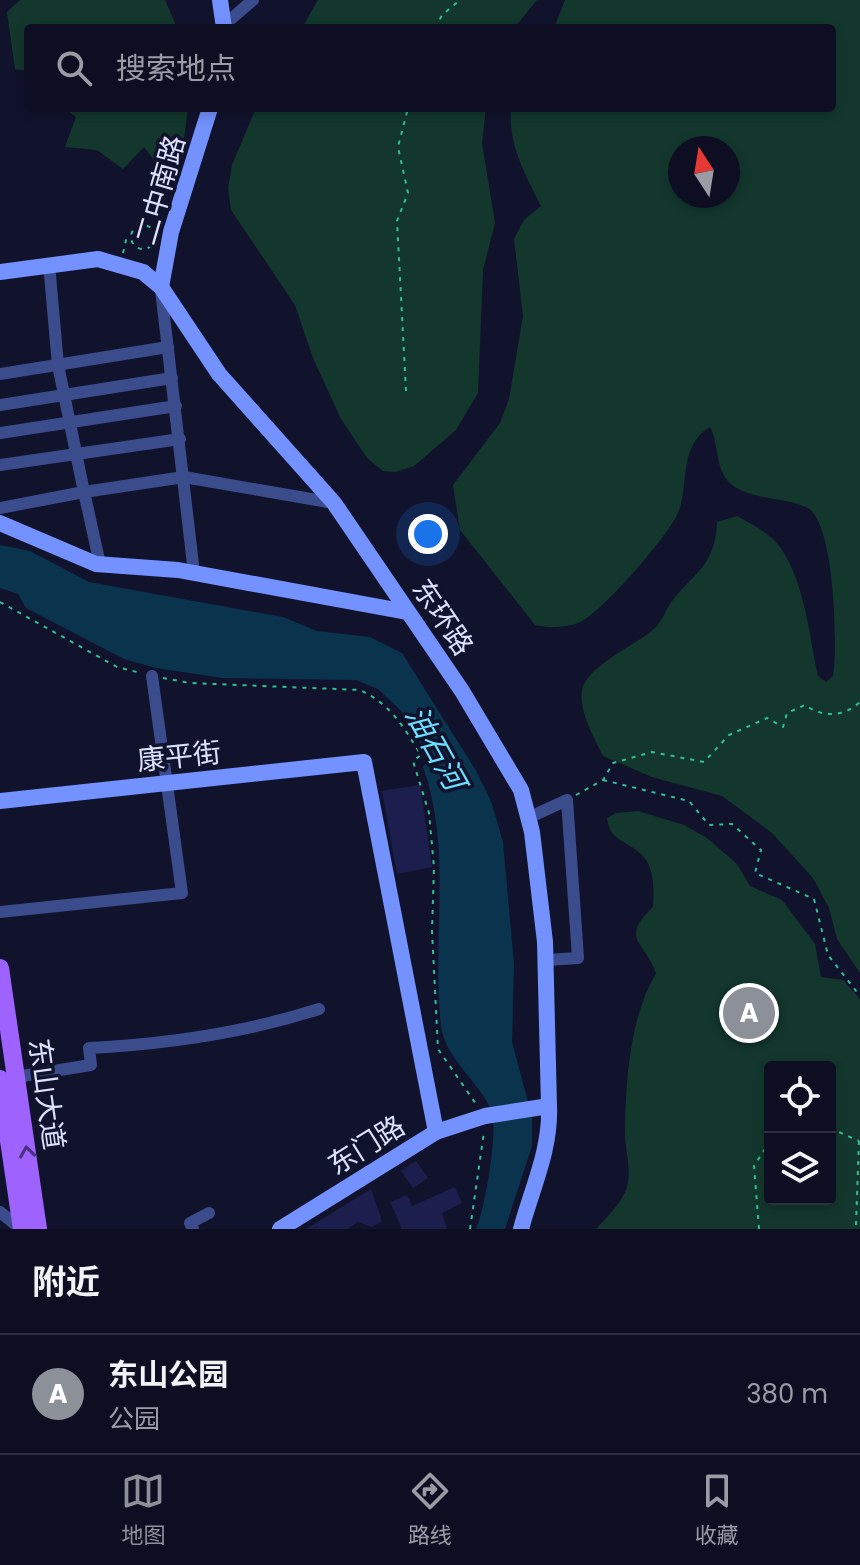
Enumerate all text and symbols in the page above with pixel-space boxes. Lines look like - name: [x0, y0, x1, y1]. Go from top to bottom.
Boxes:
- search box: [24, 24, 836, 112]
- icon: search: [52, 46, 96, 90]
- text: 搜索地点: [116, 47, 236, 90]
- street label: 二中南路: [126, 131, 195, 249]
- north arrow: [668, 136, 740, 208]
- your location: [408, 514, 448, 554]
- street label: 东环路: [403, 572, 482, 663]
- water label: 油石河: [395, 698, 478, 802]
- street label: 康平街: [135, 733, 223, 780]
- pin: A: [723, 983, 775, 1043]
- street label: 东山大道: [19, 1036, 74, 1152]
- map controls: [764, 1061, 836, 1205]
- button: locate: [764, 1061, 836, 1133]
- street label: 东门路: [320, 1107, 412, 1184]
- button: layers: [764, 1133, 836, 1205]
- one-way arrow: [19, 1145, 36, 1159]
- text: 附近: [32, 1258, 100, 1306]
- text: 东山公园: [108, 1353, 228, 1396]
- text: A: [48, 1376, 68, 1412]
- text: 380 m: [746, 1376, 828, 1412]
- text: 公园: [108, 1401, 160, 1437]
- tab: 地图: [121, 1469, 165, 1552]
- tab: 路线: [408, 1469, 452, 1552]
- tab: 收藏: [695, 1469, 739, 1552]

